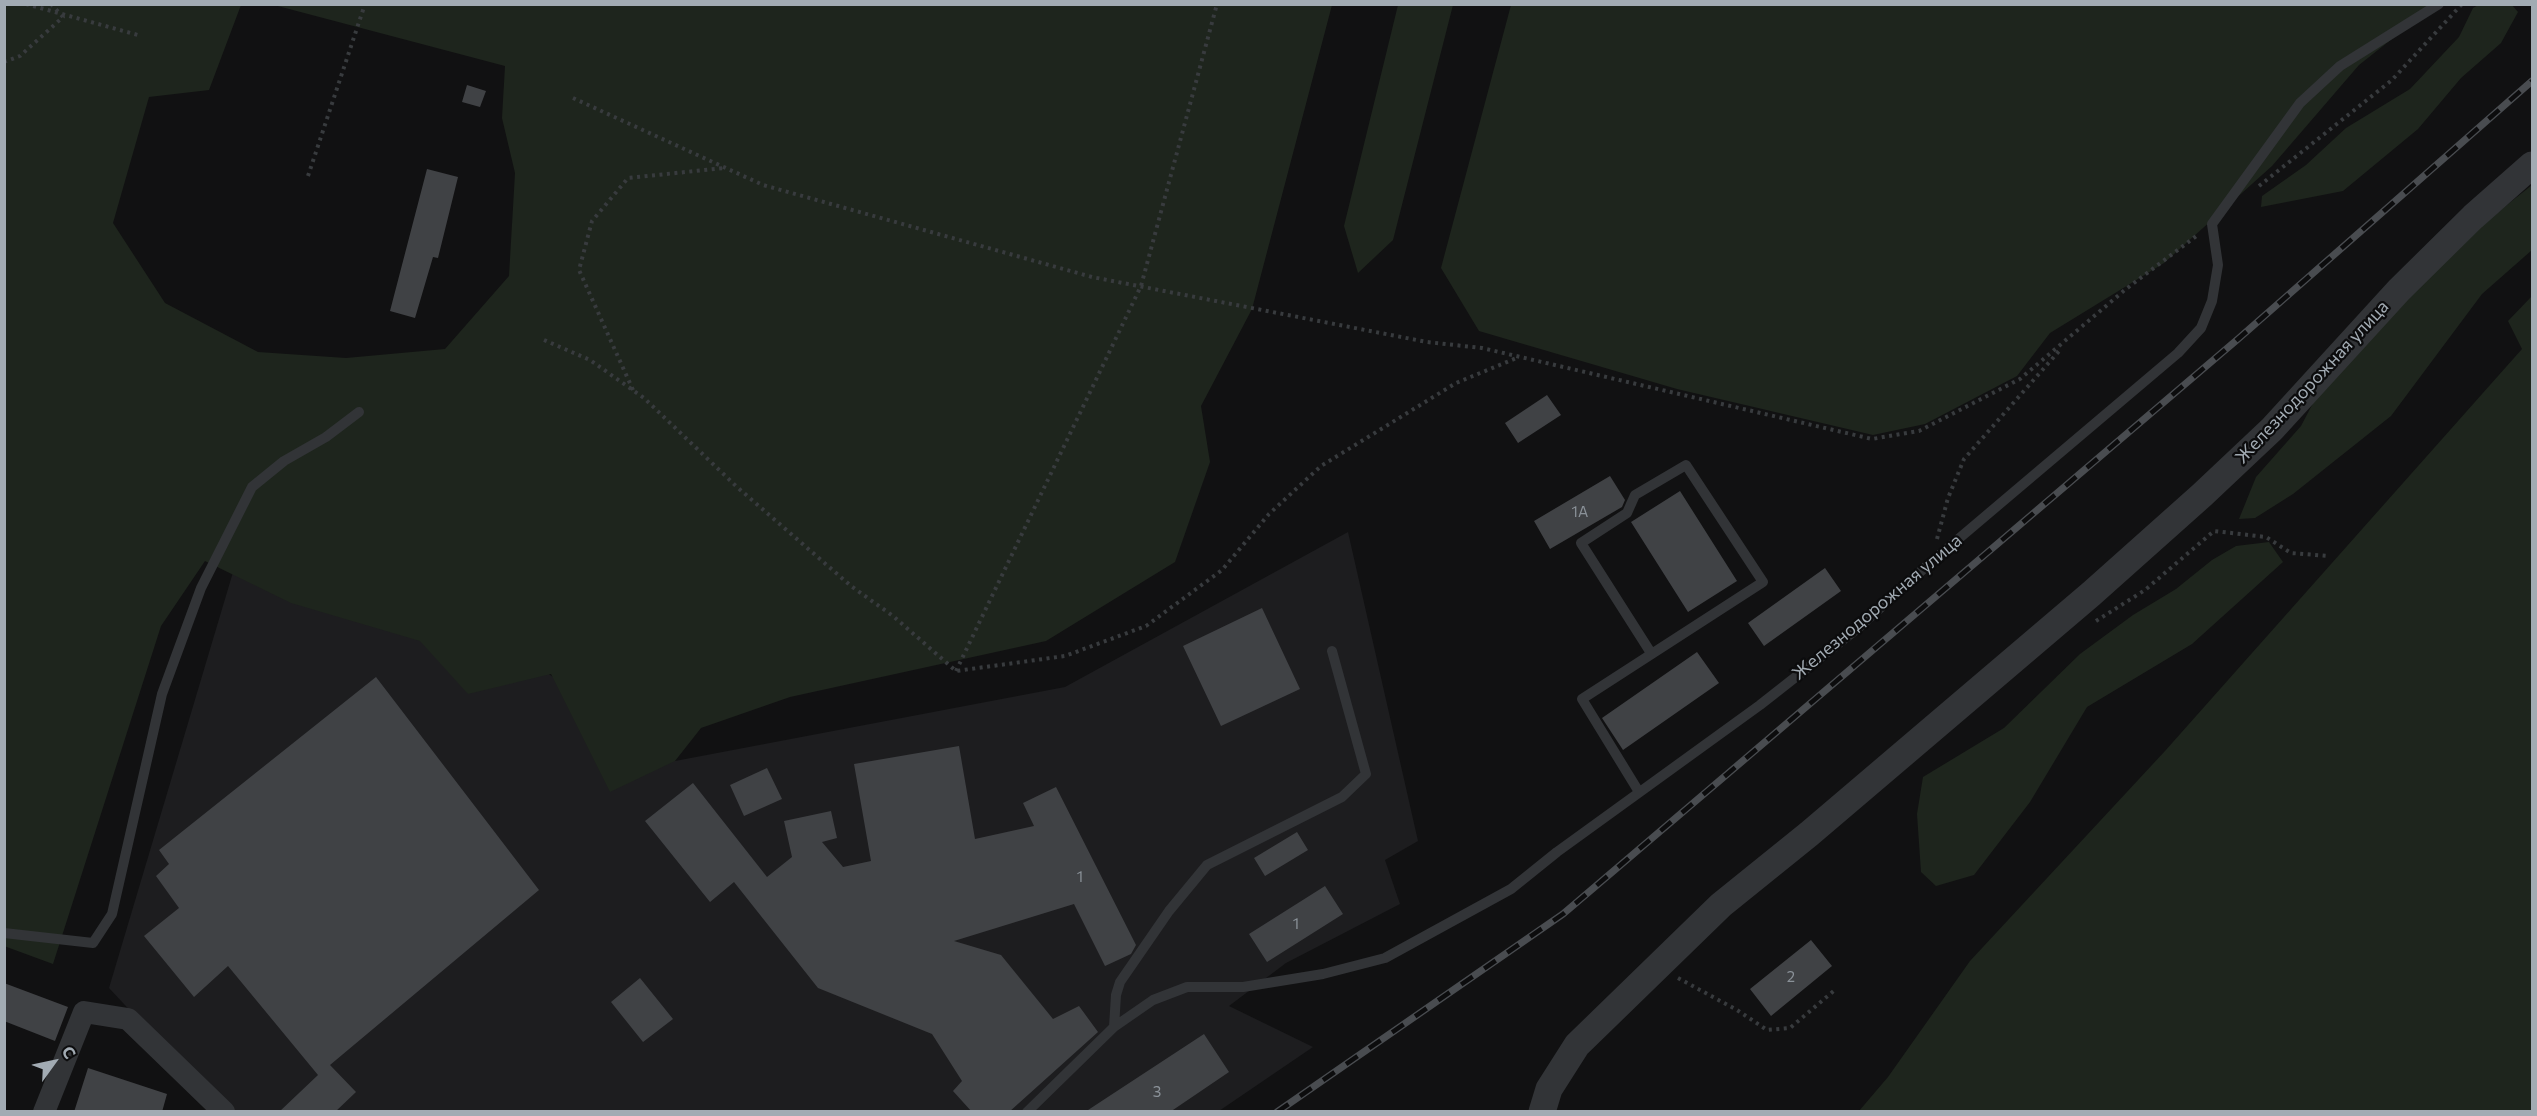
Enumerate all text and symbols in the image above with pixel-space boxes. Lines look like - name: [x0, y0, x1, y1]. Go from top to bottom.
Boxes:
- street label: Железнодорожная улица: [2231, 296, 2393, 468]
- house number: 1А: [1572, 503, 1588, 521]
- street label: Железнодорожная улица: [1788, 530, 1966, 684]
- house number: 1: [1077, 868, 1083, 886]
- house number: 1: [1293, 915, 1299, 933]
- house number: 2: [1787, 968, 1795, 986]
- north arrow: [24, 1032, 84, 1092]
- text: С: [59, 1042, 80, 1062]
- house number: 3: [1153, 1083, 1161, 1101]

